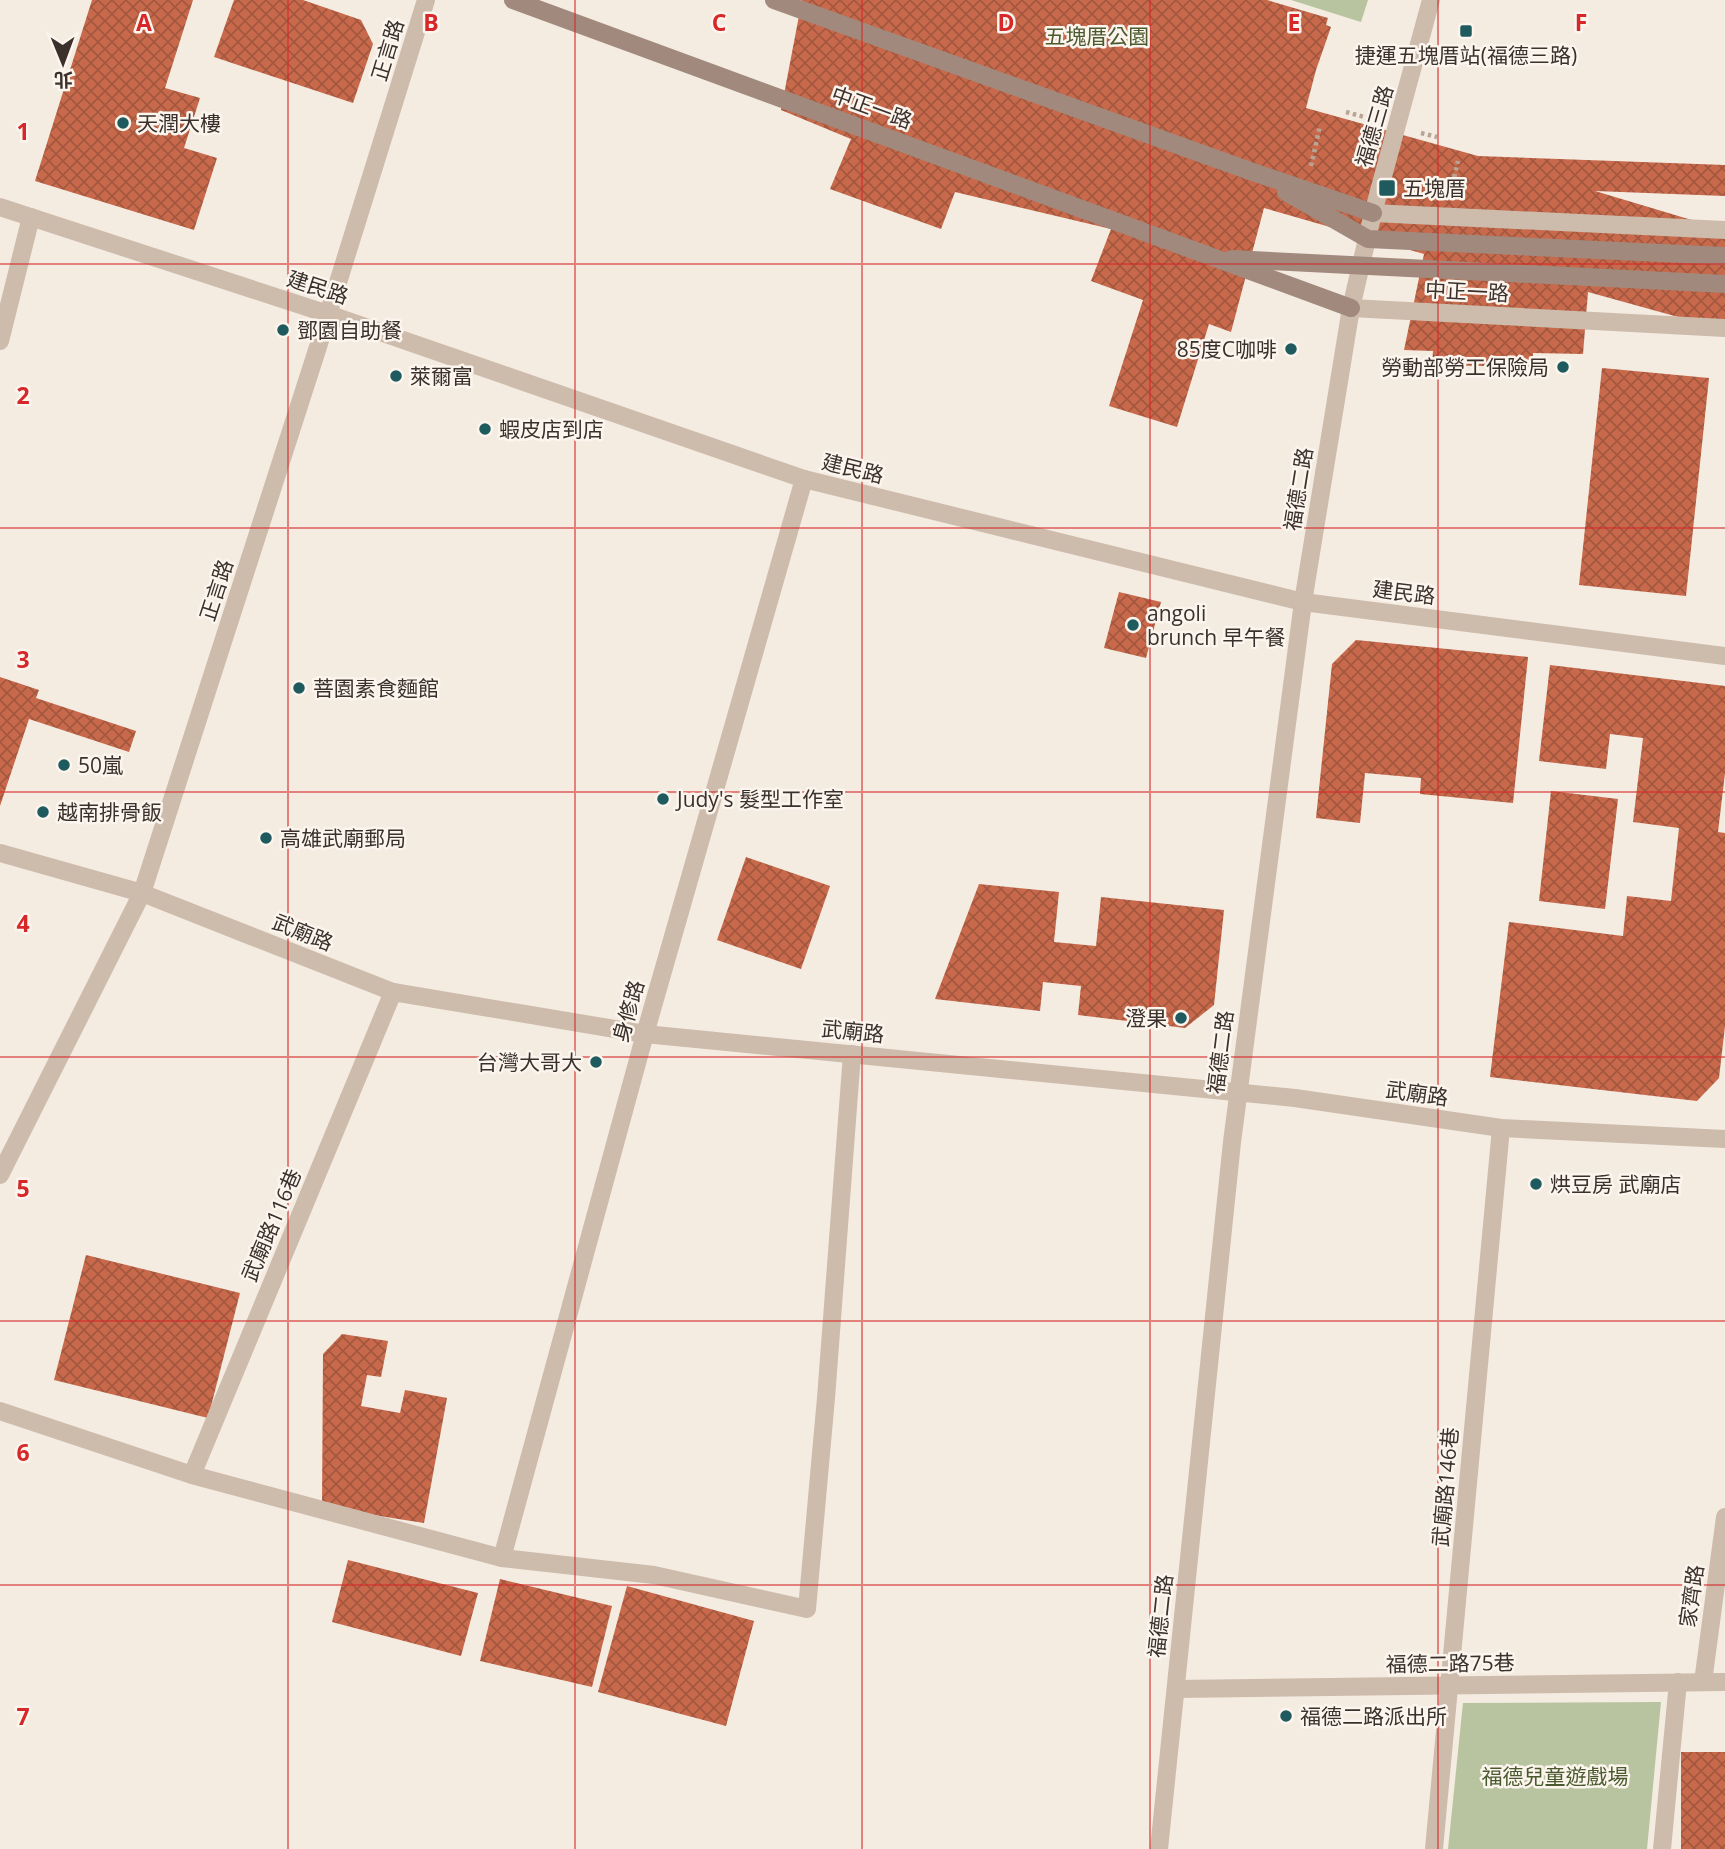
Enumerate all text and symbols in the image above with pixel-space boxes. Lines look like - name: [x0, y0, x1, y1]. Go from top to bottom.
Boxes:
- text: A: [136, 6, 152, 38]
- text: B: [423, 6, 439, 38]
- text: C: [712, 6, 726, 38]
- text: D: [997, 6, 1015, 38]
- text: E: [1288, 6, 1300, 38]
- text: F: [1575, 6, 1587, 38]
- street label: 正言路: [364, 16, 410, 84]
- park label: 五塊厝公園: [1045, 22, 1150, 50]
- marker: 捷運五塊厝站(福德三路): [1458, 23, 1474, 39]
- north arrow: [28, 28, 98, 98]
- place label: 捷運五塊厝站(福德三路): [1355, 41, 1577, 69]
- text: 北: [54, 67, 73, 93]
- street label: 中正一路: [828, 79, 916, 135]
- street label: 福德三路: [1349, 82, 1399, 170]
- place label: 天潤大樓: [137, 109, 221, 137]
- text: 1: [16, 115, 30, 147]
- marker: 天潤大樓: [115, 115, 131, 131]
- place label: 五塊厝: [1403, 174, 1466, 202]
- marker: 五塊厝: [1377, 178, 1397, 198]
- street label: 建民路: [284, 264, 352, 310]
- street label: 中正一路: [1424, 275, 1510, 307]
- place label: 鄧園自助餐: [297, 316, 402, 344]
- marker: 鄧園自助餐: [275, 322, 291, 338]
- place label: 85度C咖啡: [1177, 335, 1277, 363]
- marker: 85度C咖啡: [1283, 341, 1299, 357]
- place label: 勞動部勞工保險局: [1381, 353, 1549, 381]
- marker: 勞動部勞工保險局: [1555, 359, 1571, 375]
- place label: 萊爾富: [410, 362, 473, 390]
- marker: 萊爾富: [388, 368, 404, 384]
- text: 2: [16, 379, 30, 411]
- place label: 蝦皮店到店: [499, 415, 604, 443]
- marker: 蝦皮店到店: [477, 421, 493, 437]
- street label: 福德二路: [1278, 445, 1318, 533]
- street label: 建民路: [819, 447, 887, 489]
- street label: 正言路: [193, 556, 239, 624]
- street label: 建民路: [1371, 574, 1437, 610]
- place label: angoli brunch 早午餐: [1147, 599, 1286, 651]
- marker: angoli brunch 早午餐: [1125, 617, 1141, 633]
- text: 3: [16, 643, 30, 675]
- place label: 菩園素食麵館: [313, 674, 439, 702]
- marker: 菩園素食麵館: [291, 680, 307, 696]
- place label: 50嵐: [78, 751, 123, 779]
- marker: 50嵐: [56, 757, 72, 773]
- place label: Judy's 髮型工作室: [675, 785, 844, 813]
- marker: Judy's 髮型工作室: [655, 791, 671, 807]
- place label: 越南排骨飯: [57, 798, 162, 826]
- marker: 越南排骨飯: [35, 804, 51, 820]
- place label: 高雄武廟郵局: [280, 824, 406, 852]
- marker: 高雄武廟郵局: [258, 830, 274, 846]
- text: 4: [16, 907, 30, 939]
- street label: 武廟路: [269, 907, 337, 957]
- street label: 身修路: [606, 977, 650, 1045]
- place label: 澄果: [1125, 1004, 1167, 1032]
- street label: 福德二路: [1201, 1009, 1239, 1095]
- marker: 澄果: [1173, 1010, 1189, 1026]
- street label: 武廟路: [820, 1014, 886, 1048]
- place label: 台灣大哥大: [477, 1048, 582, 1076]
- marker: 台灣大哥大: [588, 1054, 604, 1070]
- street label: 武廟路: [1384, 1075, 1450, 1111]
- street label: 武廟路116巷: [235, 1164, 307, 1286]
- place label: 烘豆房 武廟店: [1550, 1170, 1681, 1198]
- text: 5: [16, 1172, 30, 1204]
- marker: 烘豆房 武廟店: [1528, 1176, 1544, 1192]
- street label: 武廟路146巷: [1426, 1426, 1464, 1548]
- text: 6: [16, 1436, 30, 1468]
- street label: 家齊路: [1673, 1563, 1709, 1629]
- street label: 福德二路: [1142, 1573, 1178, 1659]
- street label: 福德二路75巷: [1385, 1648, 1515, 1678]
- text: 7: [16, 1700, 30, 1732]
- place label: 福德二路派出所: [1300, 1702, 1447, 1730]
- marker: 福德二路派出所: [1278, 1708, 1294, 1724]
- park label: 福德兒童遊戲場: [1482, 1762, 1629, 1790]

